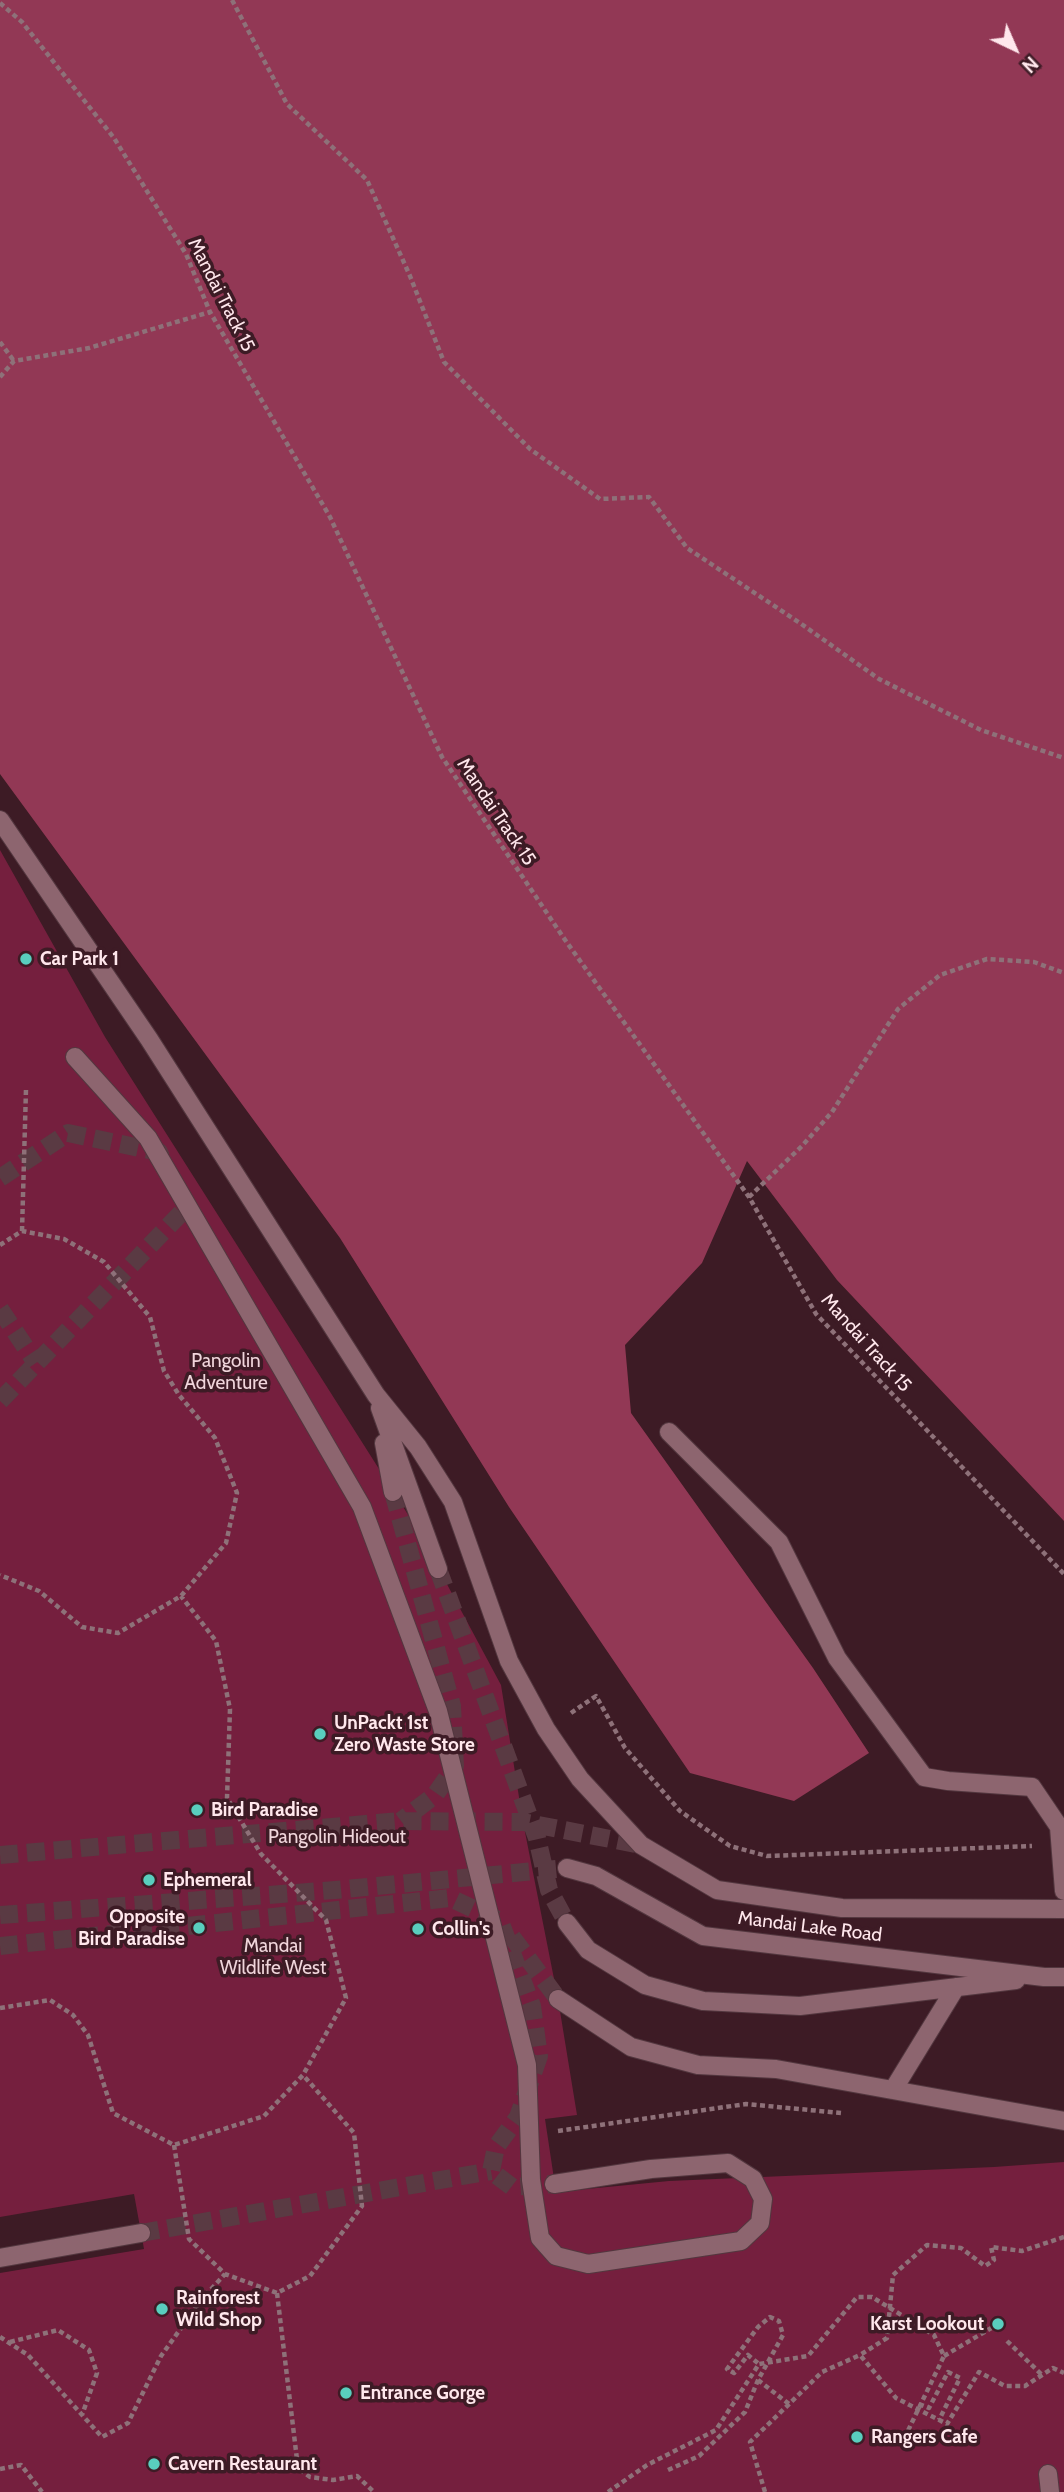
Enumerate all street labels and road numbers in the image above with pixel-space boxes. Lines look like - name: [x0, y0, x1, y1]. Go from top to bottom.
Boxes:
- street label: Mandai Track 15: [183, 234, 259, 356]
- street label: Mandai Track 15: [452, 754, 540, 870]
- street label: Mandai Track 15: [816, 1289, 916, 1397]
- street label: Mandai Lake Road: [737, 1907, 883, 1947]

